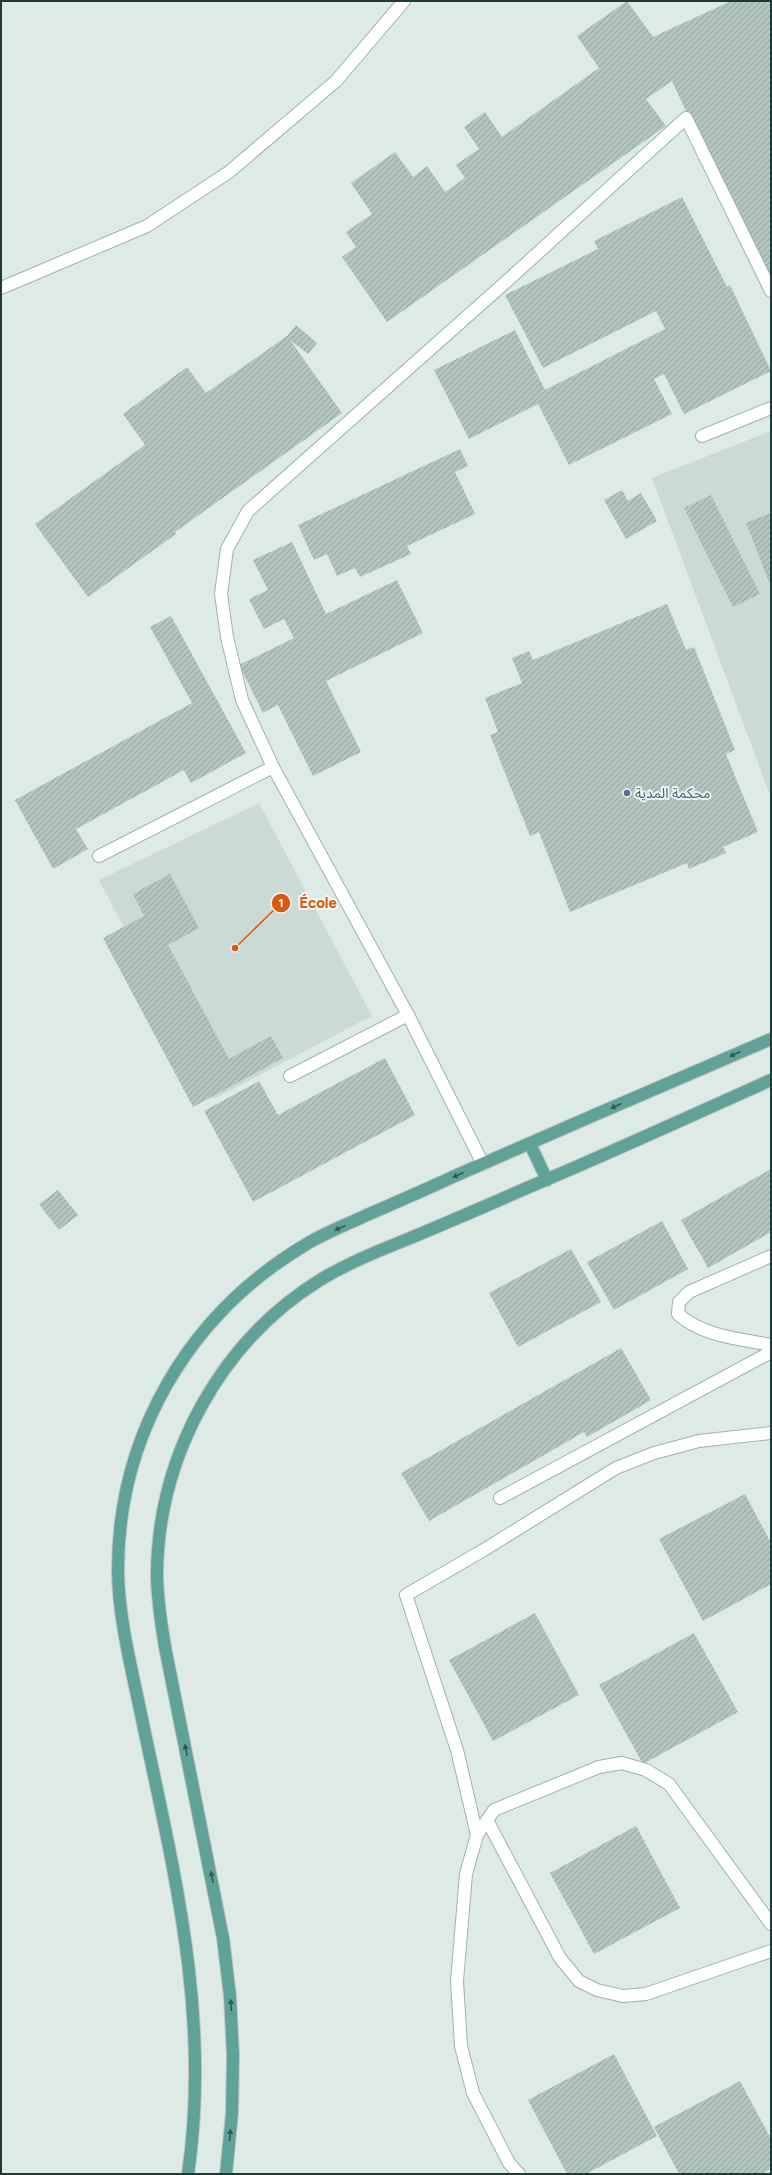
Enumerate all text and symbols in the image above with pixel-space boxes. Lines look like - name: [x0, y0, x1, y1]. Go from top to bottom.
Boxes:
- place label: محكمة المدية: [635, 785, 710, 802]
- marker: محكمة المدية: [622, 788, 632, 798]
- callout: École: [271, 889, 345, 916]
- text: École: [299, 894, 338, 912]
- text: 1: [278, 896, 284, 910]
- one-way arrow: [730, 1051, 741, 1057]
- one-way arrow: [610, 1104, 622, 1110]
- one-way arrow: [453, 1172, 464, 1178]
- one-way arrow: [334, 1225, 345, 1231]
- one-way arrow: [182, 1743, 188, 1756]
- one-way arrow: [208, 1871, 214, 1883]
- one-way arrow: [228, 1998, 234, 2011]
- one-way arrow: [226, 2129, 233, 2141]

